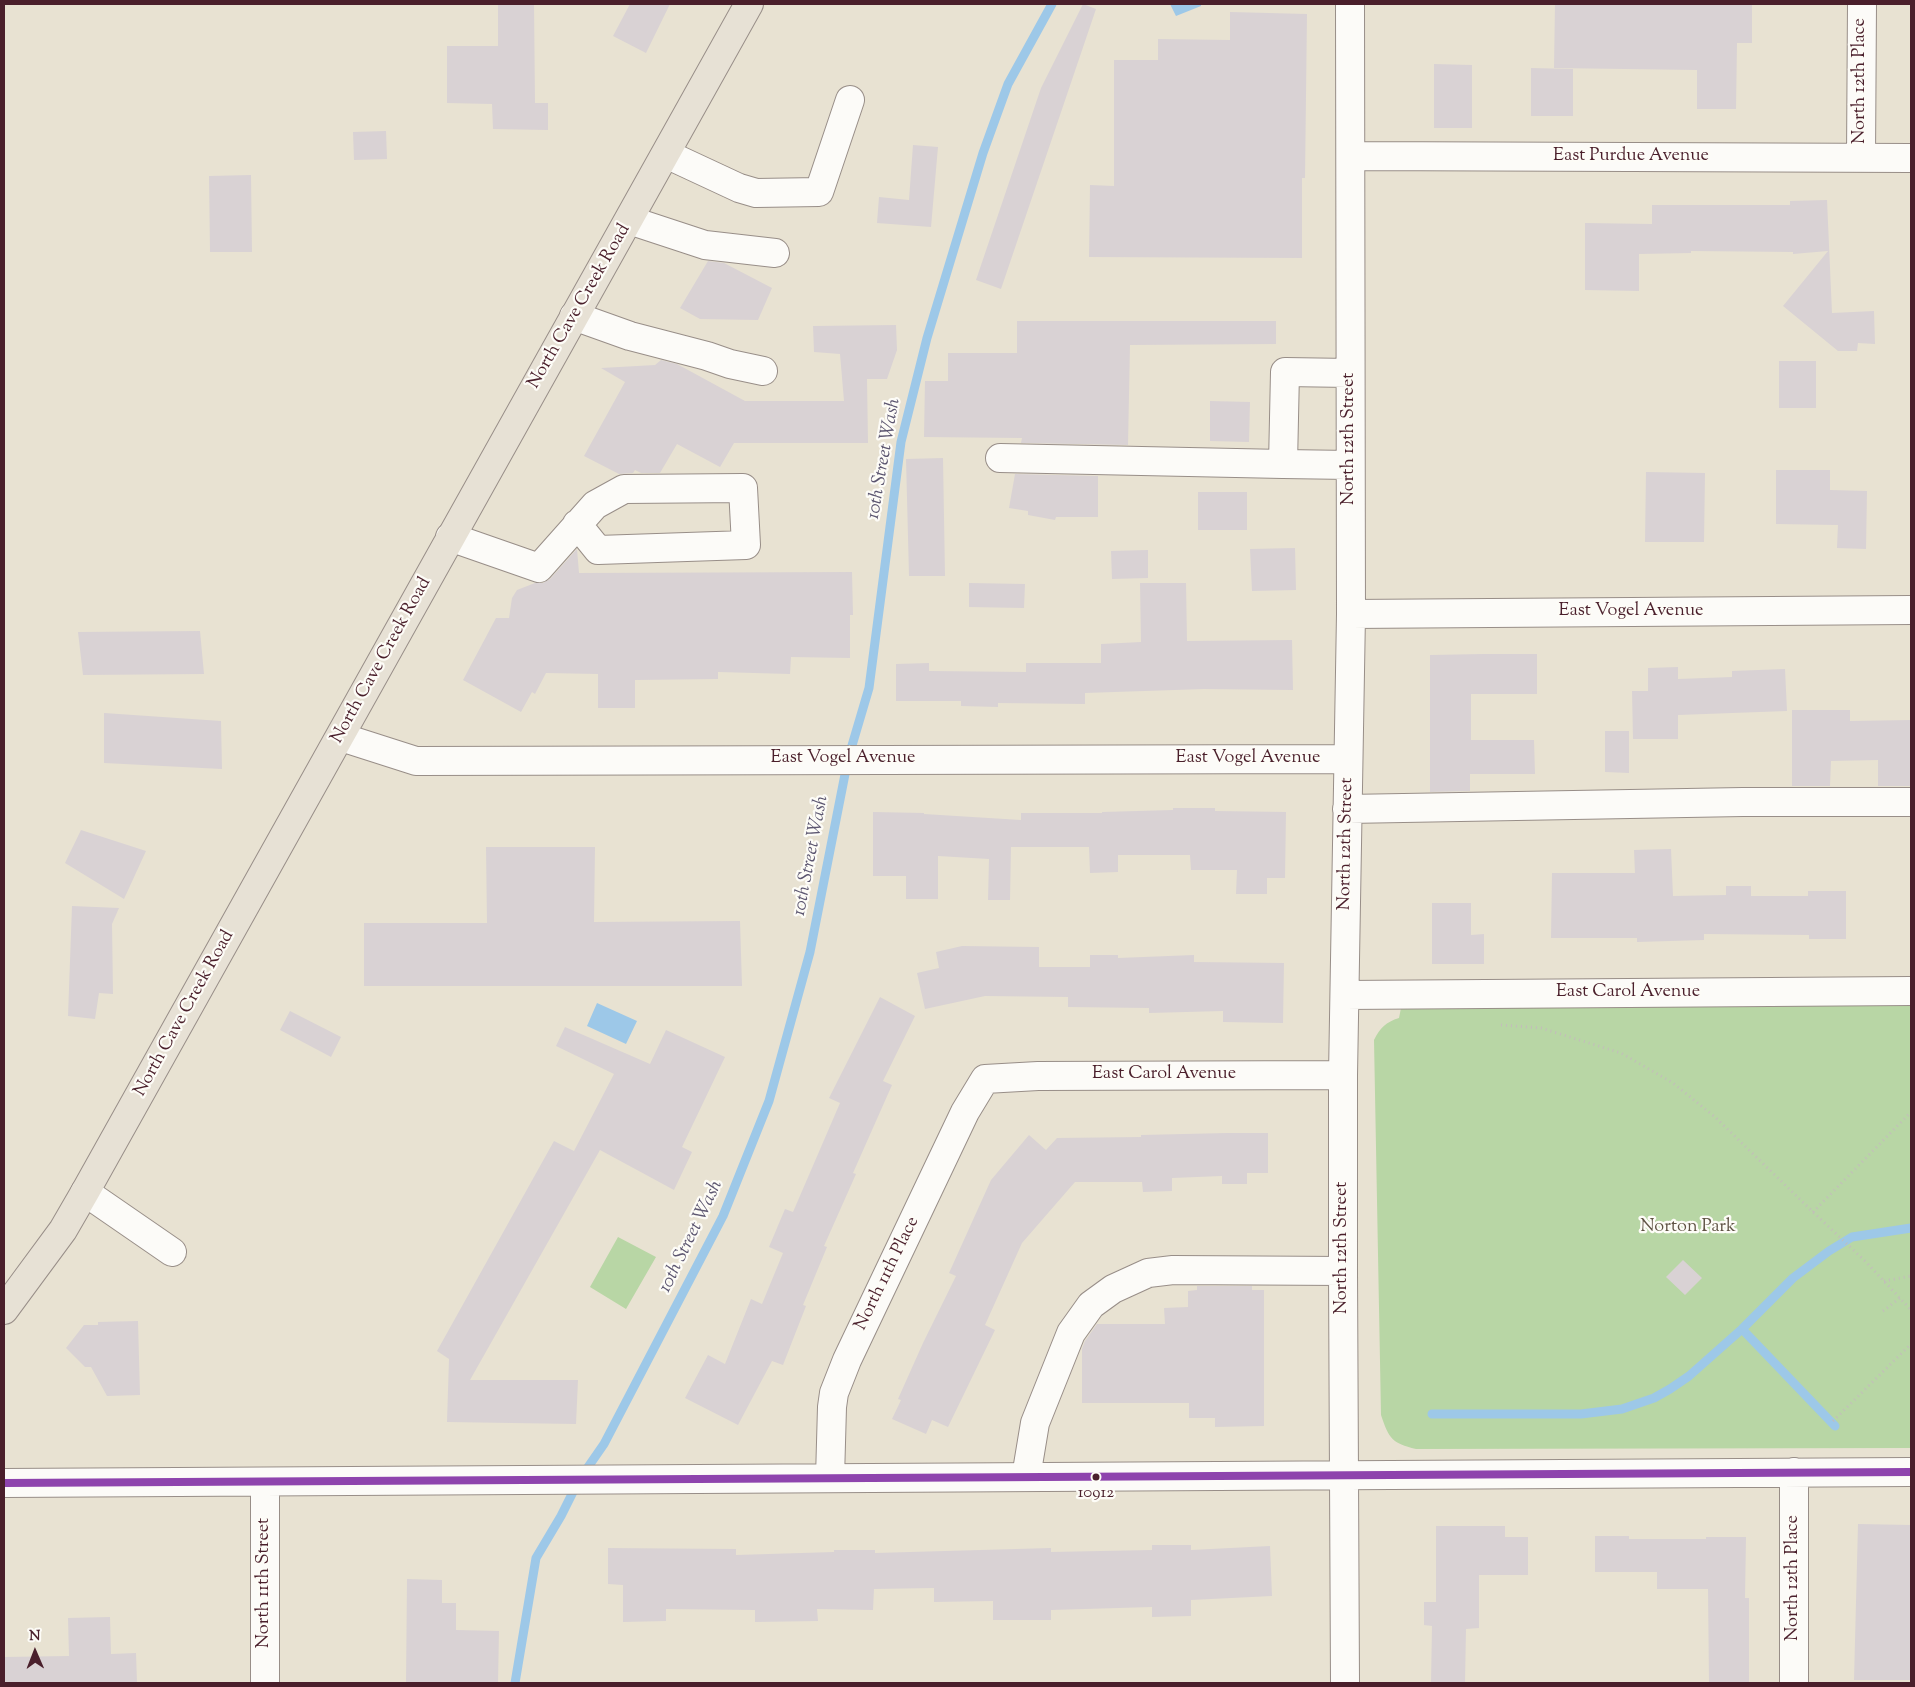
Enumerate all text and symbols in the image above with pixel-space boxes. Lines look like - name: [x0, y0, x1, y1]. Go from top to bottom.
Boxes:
- street label: North 12th Place: [1850, 18, 1872, 144]
- street label: East Purdue Avenue: [1553, 146, 1709, 168]
- street label: North Cave Creek Road: [524, 221, 636, 393]
- street label: North 12th Street: [1339, 373, 1361, 505]
- water label: 10th Street Wash: [863, 397, 907, 521]
- street label: North Cave Creek Road: [327, 574, 437, 748]
- street label: East Vogel Avenue: [1559, 601, 1703, 623]
- street label: East Vogel Avenue: [771, 748, 915, 770]
- street label: East Vogel Avenue: [1176, 748, 1320, 770]
- street label: North 12th Street: [1335, 777, 1359, 911]
- water label: 10th Street Wash: [789, 794, 835, 918]
- street label: North Cave Creek Road: [130, 927, 240, 1101]
- street label: East Carol Avenue: [1556, 982, 1700, 1004]
- street label: East Carol Avenue: [1092, 1064, 1236, 1086]
- water label: 10th Street Wash: [655, 1177, 729, 1297]
- street label: North 12th Street: [1332, 1182, 1354, 1314]
- street label: North 11th Place: [851, 1214, 925, 1334]
- park label: Norton Park: [1640, 1217, 1736, 1239]
- marker: 10912: [1091, 1472, 1101, 1482]
- place label: 10912: [1078, 1484, 1114, 1504]
- street label: North 12th Place: [1783, 1515, 1805, 1641]
- street label: North 11th Street: [254, 1518, 276, 1648]
- north arrow: [10, 1627, 60, 1677]
- text: N: [29, 1627, 41, 1647]

